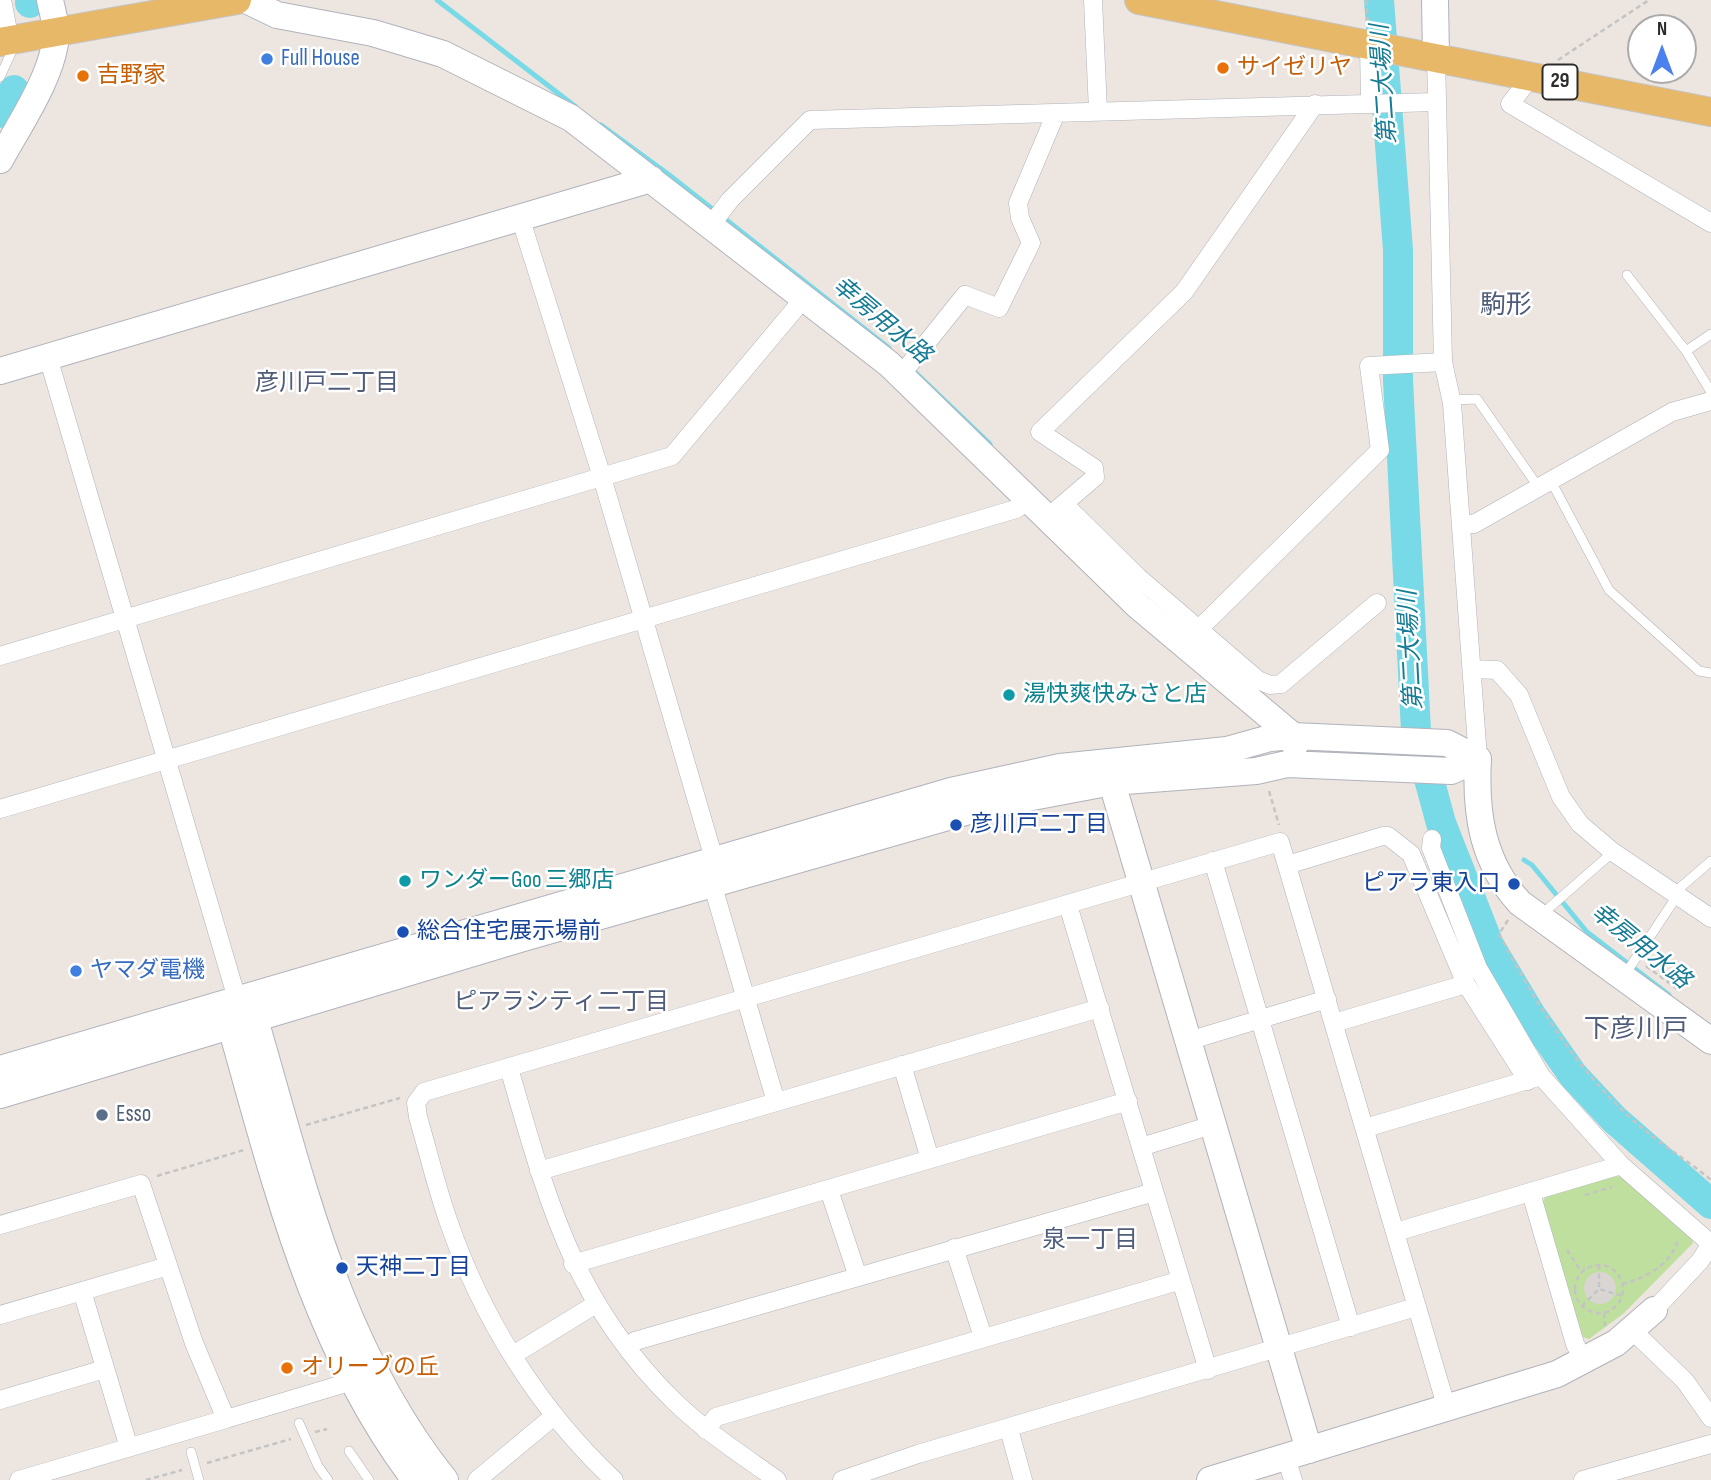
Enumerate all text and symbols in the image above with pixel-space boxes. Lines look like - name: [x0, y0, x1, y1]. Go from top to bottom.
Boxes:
- north arrow: [1627, 14, 1697, 84]
- text: N: [1657, 18, 1667, 41]
- water label: 第二大場川: [1366, 23, 1404, 145]
- place label: Full House: [281, 45, 360, 73]
- marker: Full House: [259, 51, 275, 67]
- place label: サイゼリヤ: [1237, 54, 1352, 82]
- marker: サイゼリヤ: [1215, 60, 1231, 76]
- place label: 吉野家: [97, 62, 166, 90]
- road number: 29: [1542, 64, 1578, 100]
- marker: 吉野家: [75, 68, 91, 84]
- water label: 幸房用水路: [826, 271, 936, 371]
- district label: 駒形: [1480, 290, 1532, 322]
- district label: 彦川戸二丁目: [255, 370, 399, 398]
- water label: 第二大場川: [1394, 589, 1430, 711]
- place label: 湯快爽快みさと店: [1023, 681, 1207, 709]
- marker: 湯快爽快みさと店: [1001, 687, 1017, 703]
- place label: 彦川戸二丁目: [970, 811, 1108, 839]
- marker: 彦川戸二丁目: [948, 817, 964, 833]
- place label: ワンダーGoo 三郷店: [419, 867, 614, 895]
- place label: ピアラ東入口: [1362, 870, 1500, 898]
- marker: ワンダーGoo 三郷店: [397, 873, 413, 889]
- marker: ピアラ東入口: [1506, 876, 1522, 892]
- water label: 幸房用水路: [1584, 898, 1696, 996]
- place label: 総合住宅展示場前: [417, 918, 601, 946]
- marker: 総合住宅展示場前: [395, 924, 411, 940]
- place label: ヤマダ電機: [90, 957, 205, 985]
- marker: ヤマダ電機: [68, 963, 84, 979]
- district label: ピアラシティ二丁目: [453, 989, 669, 1017]
- district label: 下彦川戸: [1584, 1014, 1688, 1046]
- place label: Esso: [116, 1101, 151, 1129]
- marker: Esso: [94, 1107, 110, 1123]
- district label: 泉一丁目: [1042, 1227, 1138, 1255]
- place label: 天神二丁目: [356, 1254, 471, 1282]
- marker: 天神二丁目: [334, 1260, 350, 1276]
- place label: オリーブの丘: [301, 1354, 439, 1382]
- marker: オリーブの丘: [279, 1360, 295, 1376]

